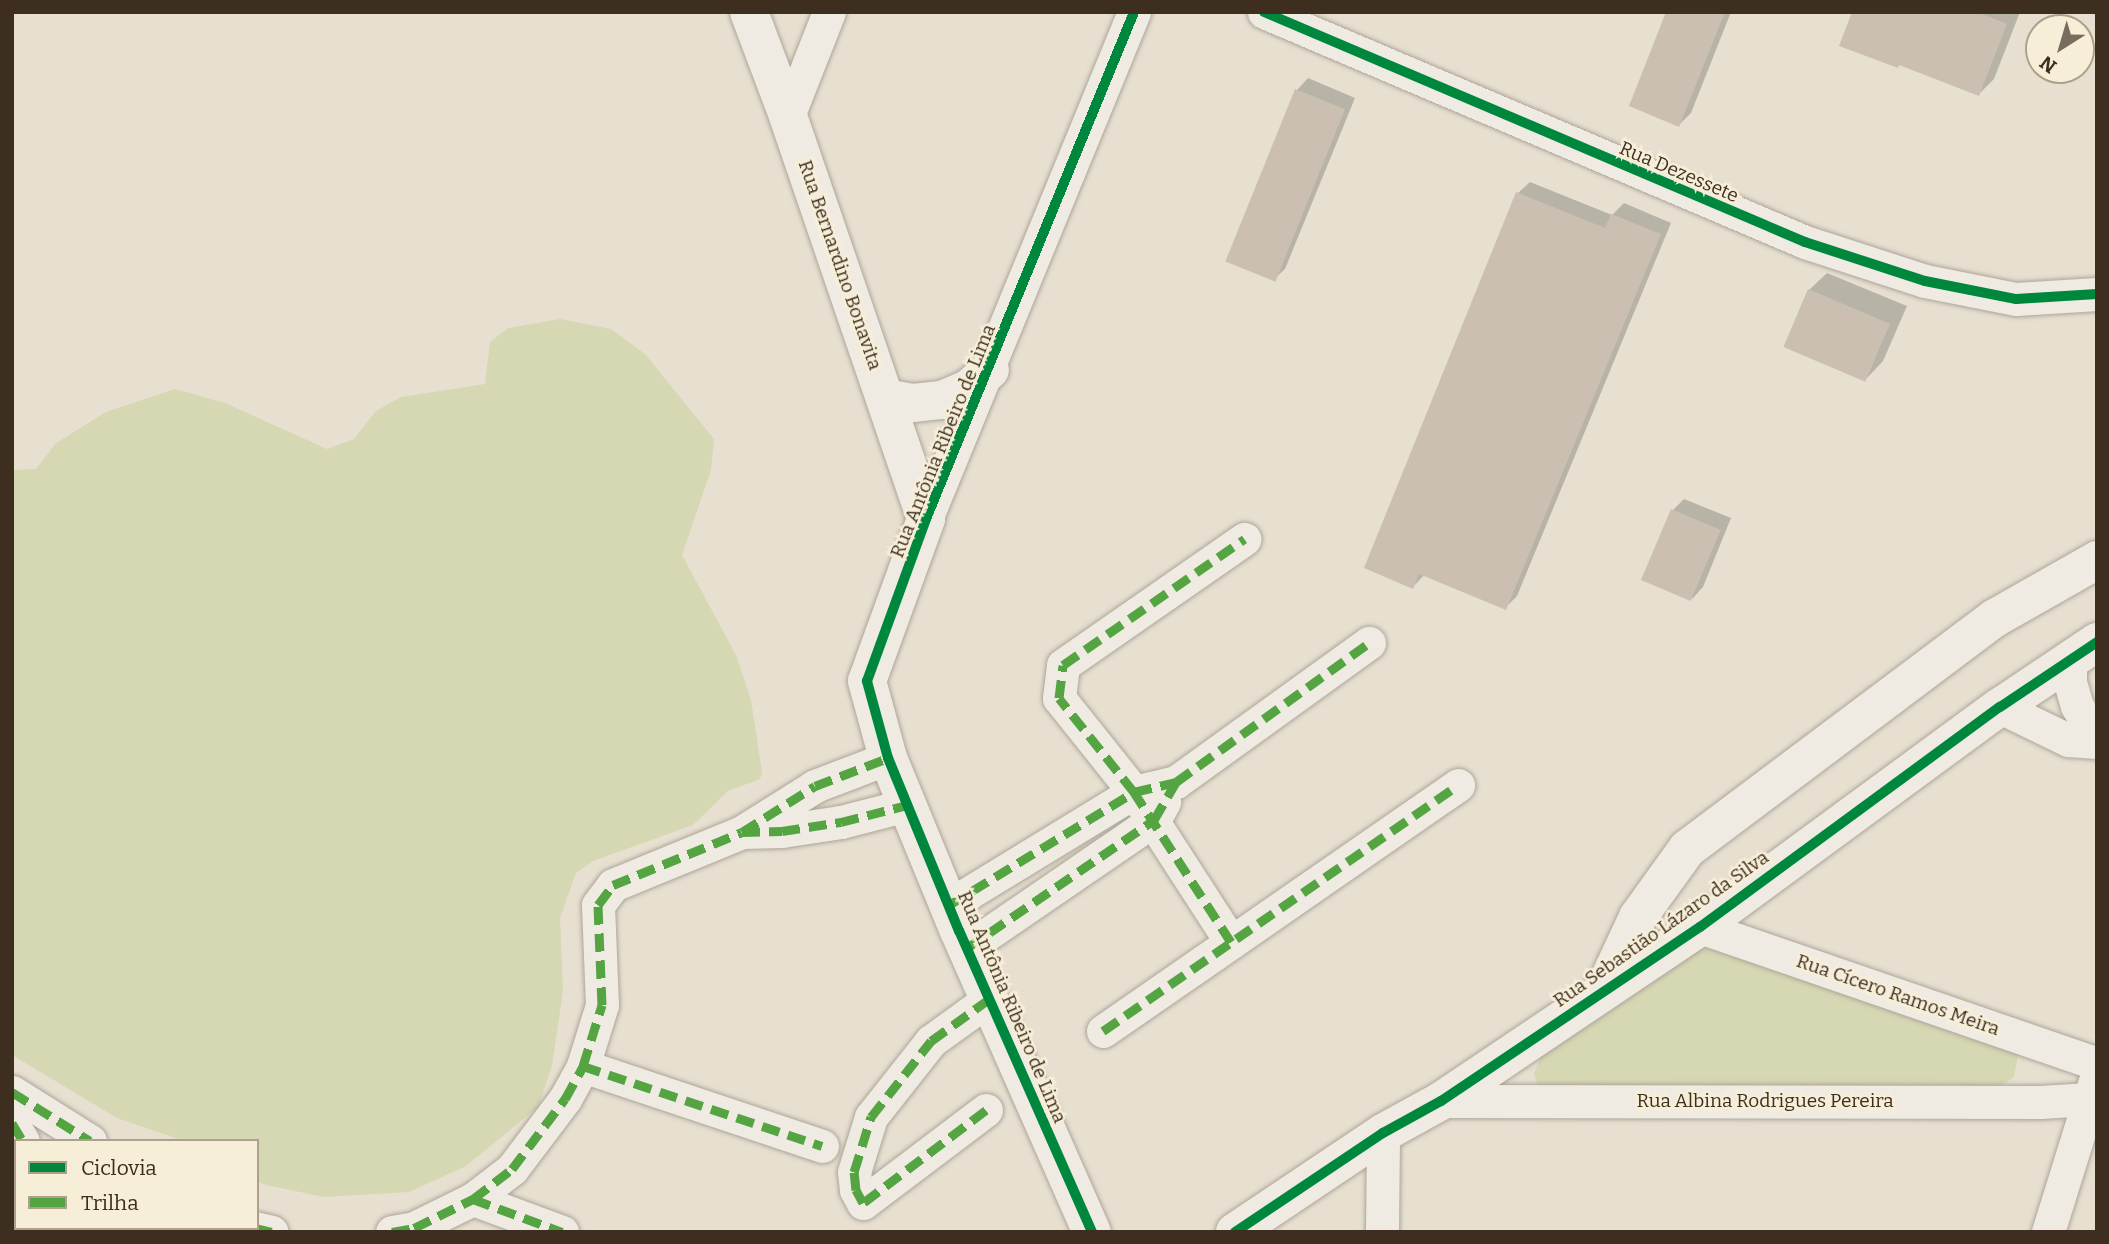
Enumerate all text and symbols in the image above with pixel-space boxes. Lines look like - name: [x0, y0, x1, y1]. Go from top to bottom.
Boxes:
- north arrow: [2025, 14, 2095, 84]
- text: N: [2035, 51, 2061, 78]
- street label: Rua Dezessete: [1616, 137, 1742, 207]
- street label: Rua Bernardino Bonavita: [793, 157, 887, 373]
- street label: Rua Antônia Ribeiro de Lima: [886, 321, 1000, 561]
- street label: Rua Sebastião Lázaro da Silva: [1549, 846, 1773, 1012]
- street label: Rua Antônia Ribeiro de Lima: [953, 888, 1071, 1126]
- street label: Rua Cícero Ramos Meira: [1793, 949, 2003, 1041]
- street label: Rua Albina Rodrigues Pereira: [1636, 1090, 1894, 1112]
- legend: [14, 1139, 259, 1230]
- text: Ciclovia: [81, 1155, 157, 1181]
- text: Trilha: [81, 1190, 139, 1216]

